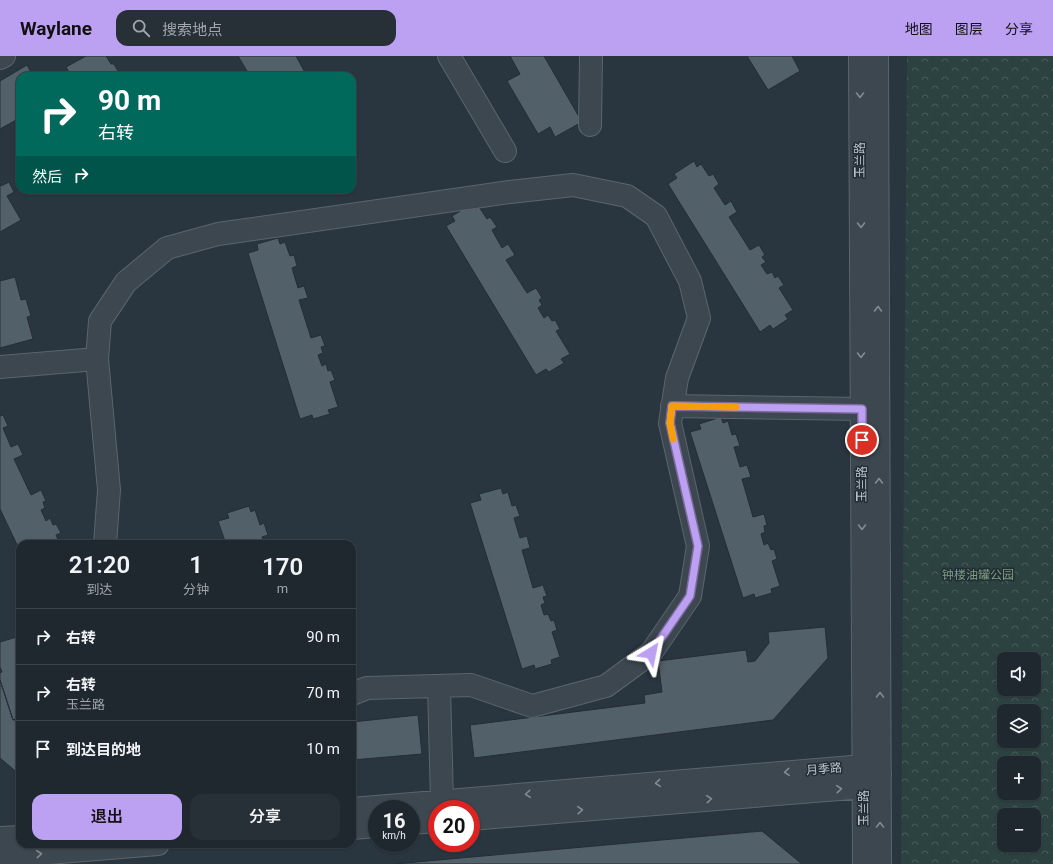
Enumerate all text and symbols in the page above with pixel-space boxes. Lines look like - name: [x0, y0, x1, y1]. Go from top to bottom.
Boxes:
- search box: [116, 10, 396, 46]
- text: Waylane: [20, 17, 92, 40]
- icon: search: [130, 17, 152, 39]
- text: 搜索地点: [162, 21, 222, 39]
- text: 地图: [905, 21, 933, 37]
- text: 图层: [955, 21, 983, 37]
- text: 分享: [1005, 21, 1033, 37]
- text: 90 m: [98, 84, 161, 117]
- icon: right: [32, 88, 84, 140]
- one-way arrow: [856, 92, 864, 98]
- text: 右转: [98, 122, 134, 143]
- street label: 玉兰路: [853, 142, 867, 178]
- icon: right: [70, 164, 92, 186]
- text: 然后: [32, 168, 62, 186]
- one-way arrow: [857, 222, 865, 228]
- one-way arrow: [874, 306, 882, 312]
- one-way arrow: [857, 352, 865, 358]
- pin: [845, 423, 879, 457]
- icon: arrive: [851, 429, 873, 451]
- street label: 玉兰路: [855, 466, 869, 502]
- one-way arrow: [875, 478, 883, 484]
- one-way arrow: [858, 524, 866, 530]
- text: 21:20: [69, 551, 130, 579]
- text: 1: [189, 551, 203, 579]
- text: 170: [262, 553, 303, 581]
- park label: 钟楼油罐公园: [942, 568, 1014, 582]
- text: m: [277, 581, 288, 596]
- text: 到达: [87, 582, 113, 597]
- text: 分钟: [183, 582, 209, 597]
- icon: right: [32, 626, 54, 648]
- text: 90 m: [306, 628, 340, 646]
- text: 右转: [66, 629, 96, 647]
- position arrow: [630, 632, 672, 674]
- map controls: [997, 652, 1041, 852]
- button: sound: [997, 652, 1041, 696]
- text: 右转: [66, 676, 96, 694]
- icon: right: [32, 682, 54, 704]
- text: 70 m: [306, 684, 340, 702]
- one-way arrow: [876, 692, 884, 698]
- text: 玉兰路: [66, 697, 105, 712]
- button: layers: [997, 704, 1041, 748]
- icon: arrive: [32, 738, 54, 760]
- text: 10 m: [306, 740, 340, 758]
- text: 到达目的地: [66, 741, 141, 759]
- button: +: [997, 756, 1041, 800]
- street label: 月季路: [805, 760, 843, 778]
- one-way arrow: [784, 767, 790, 776]
- one-way arrow: [655, 778, 661, 787]
- one-way arrow: [836, 784, 842, 793]
- one-way arrow: [525, 789, 531, 798]
- street label: 玉兰路: [857, 790, 871, 826]
- button: 退出: [32, 794, 182, 840]
- button: 分享: [190, 794, 340, 840]
- one-way arrow: [706, 795, 712, 804]
- speed limit sign: 20: [428, 800, 480, 852]
- one-way arrow: [577, 805, 583, 814]
- button: −: [997, 808, 1041, 852]
- text: 16: [383, 809, 405, 833]
- one-way arrow: [876, 822, 884, 828]
- text: km/h: [382, 830, 406, 841]
- one-way arrow: [36, 849, 42, 858]

